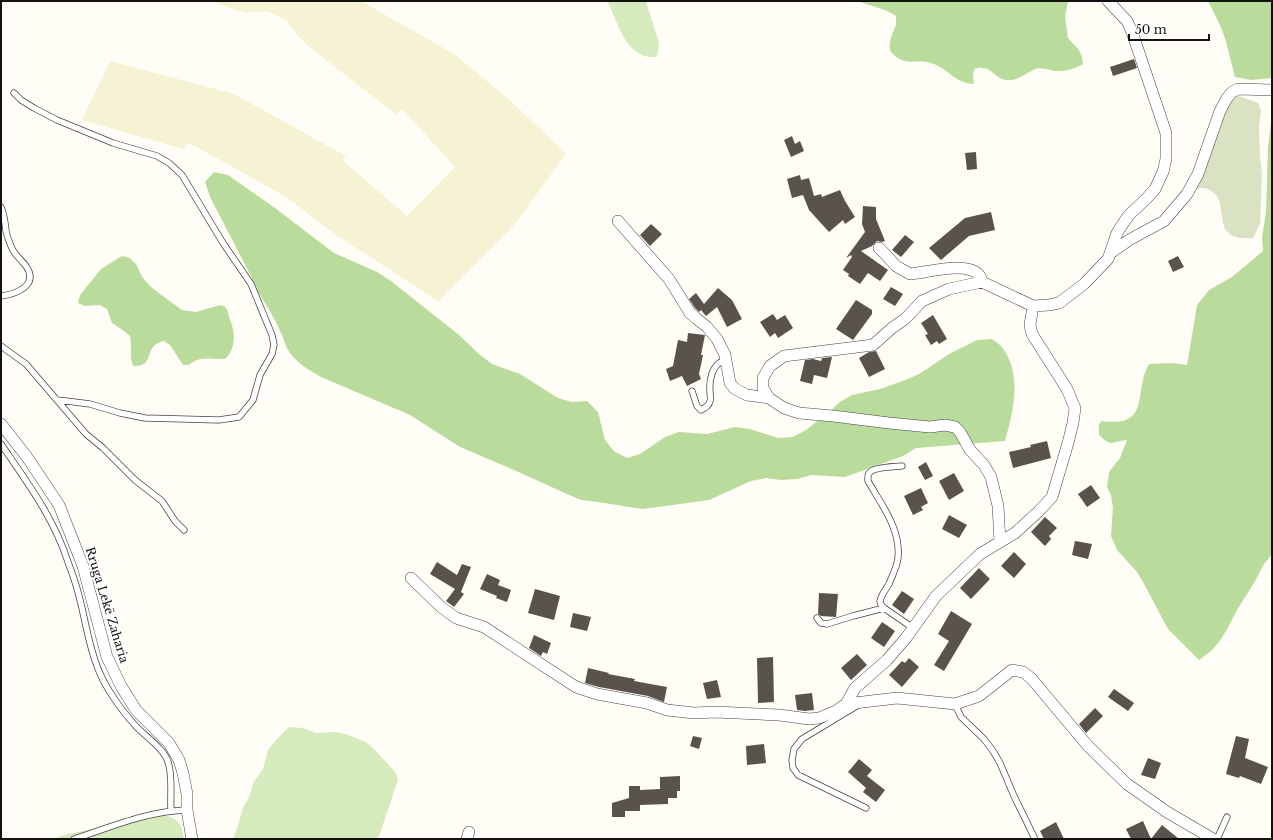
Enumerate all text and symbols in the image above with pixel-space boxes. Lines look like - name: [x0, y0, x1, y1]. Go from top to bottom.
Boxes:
- scale bar: [1129, 16, 1209, 42]
- text: 50 m: [1135, 22, 1167, 37]
- street label: Rruga Lekë Zaharia: [83, 545, 132, 665]

